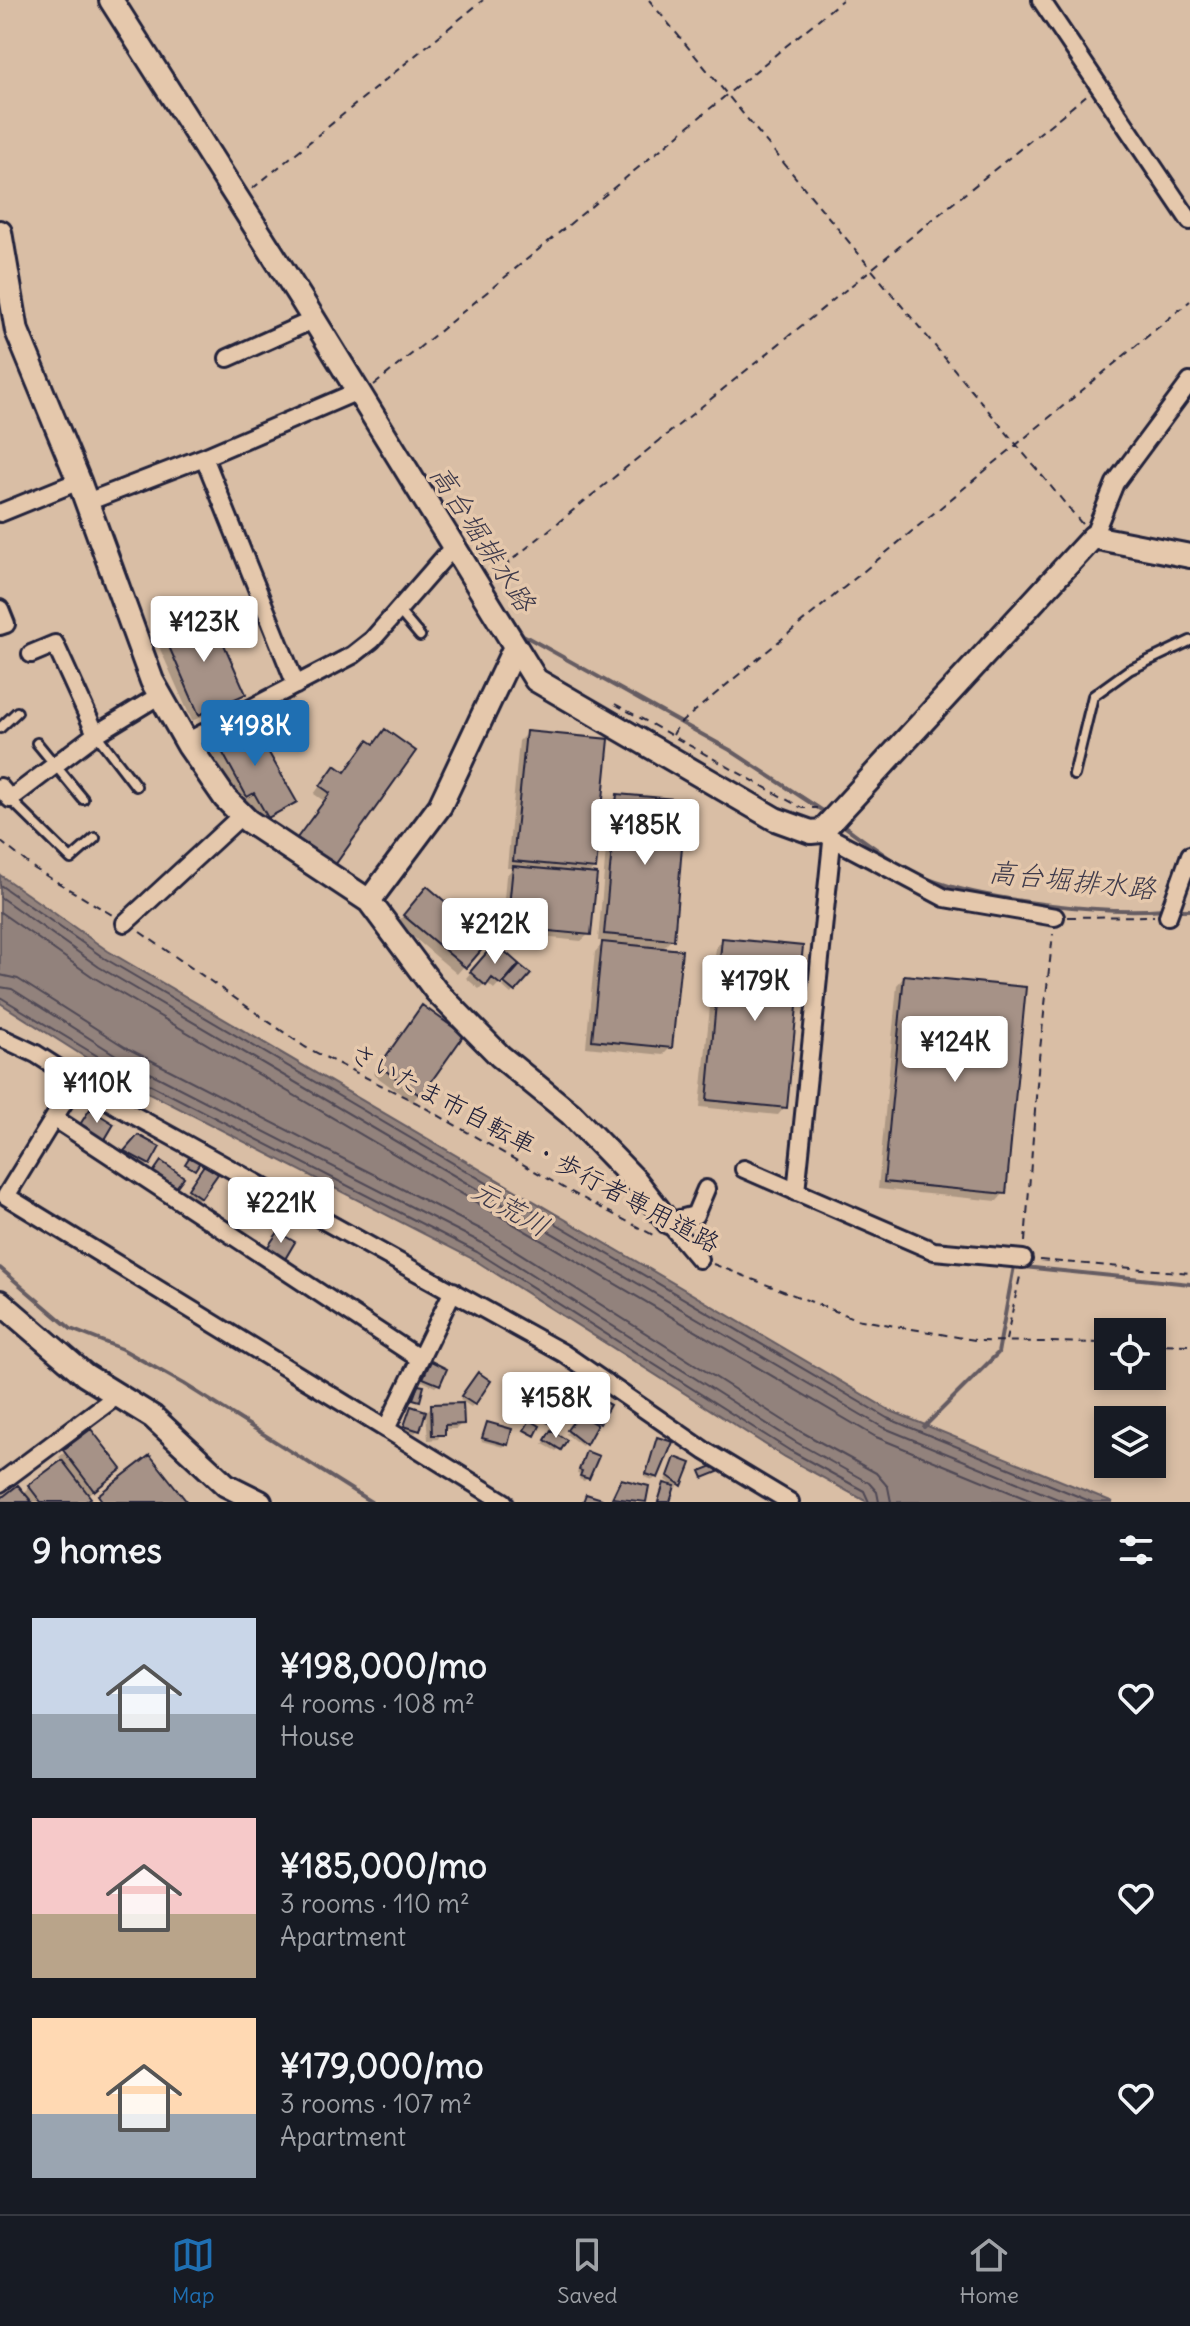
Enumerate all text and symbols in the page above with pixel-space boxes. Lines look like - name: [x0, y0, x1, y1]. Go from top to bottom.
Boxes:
- water label: 高台堀排水路: [422, 458, 545, 620]
- pin: ¥123K: [148, 596, 260, 664]
- text: ¥123K: [169, 605, 239, 638]
- pin: ¥198K: [199, 700, 311, 768]
- text: ¥198K: [219, 709, 291, 742]
- pin: ¥185K: [589, 799, 701, 867]
- text: ¥185K: [609, 808, 681, 841]
- water label: 高台堀排水路: [987, 853, 1159, 907]
- pin: ¥212K: [439, 898, 551, 966]
- text: ¥212K: [460, 907, 530, 940]
- pin: ¥179K: [699, 955, 811, 1023]
- text: ¥179K: [720, 964, 790, 997]
- pin: ¥124K: [899, 1016, 1011, 1084]
- text: ¥124K: [920, 1025, 990, 1058]
- street label: さいたま市自転車・歩行者専用道路: [344, 1036, 726, 1260]
- pin: ¥110K: [41, 1057, 153, 1125]
- text: ¥110K: [62, 1066, 132, 1099]
- water label: 元荒川: [466, 1171, 556, 1245]
- pin: ¥221K: [225, 1177, 337, 1245]
- text: ¥221K: [246, 1186, 316, 1219]
- map controls: [1094, 1318, 1166, 1478]
- button: locate: [1094, 1318, 1166, 1390]
- pin: ¥158K: [500, 1372, 612, 1440]
- text: ¥158K: [520, 1381, 592, 1414]
- button: layers: [1094, 1406, 1166, 1478]
- icon: filters: [1114, 1528, 1158, 1572]
- text: 9 homes: [32, 1529, 162, 1572]
- text: ¥198,000/mo: [280, 1644, 487, 1687]
- icon: home: [96, 1650, 192, 1746]
- icon: heart: [1114, 1676, 1158, 1720]
- text: 4 rooms · 108 m²: [280, 1687, 475, 1720]
- text: House: [280, 1720, 354, 1753]
- text: ¥185,000/mo: [280, 1844, 487, 1887]
- icon: home: [96, 1850, 192, 1946]
- icon: heart: [1114, 1876, 1158, 1920]
- text: 3 rooms · 110 m²: [280, 1887, 470, 1920]
- text: Apartment: [280, 1920, 406, 1953]
- text: ¥179,000/mo: [280, 2044, 484, 2087]
- icon: home: [96, 2050, 192, 2146]
- icon: heart: [1114, 2076, 1158, 2120]
- text: 3 rooms · 107 m²: [280, 2087, 472, 2120]
- text: Apartment: [280, 2120, 406, 2153]
- tab: Map: [171, 2233, 215, 2309]
- tab: Saved: [557, 2233, 617, 2309]
- tab: Home: [960, 2233, 1019, 2309]

